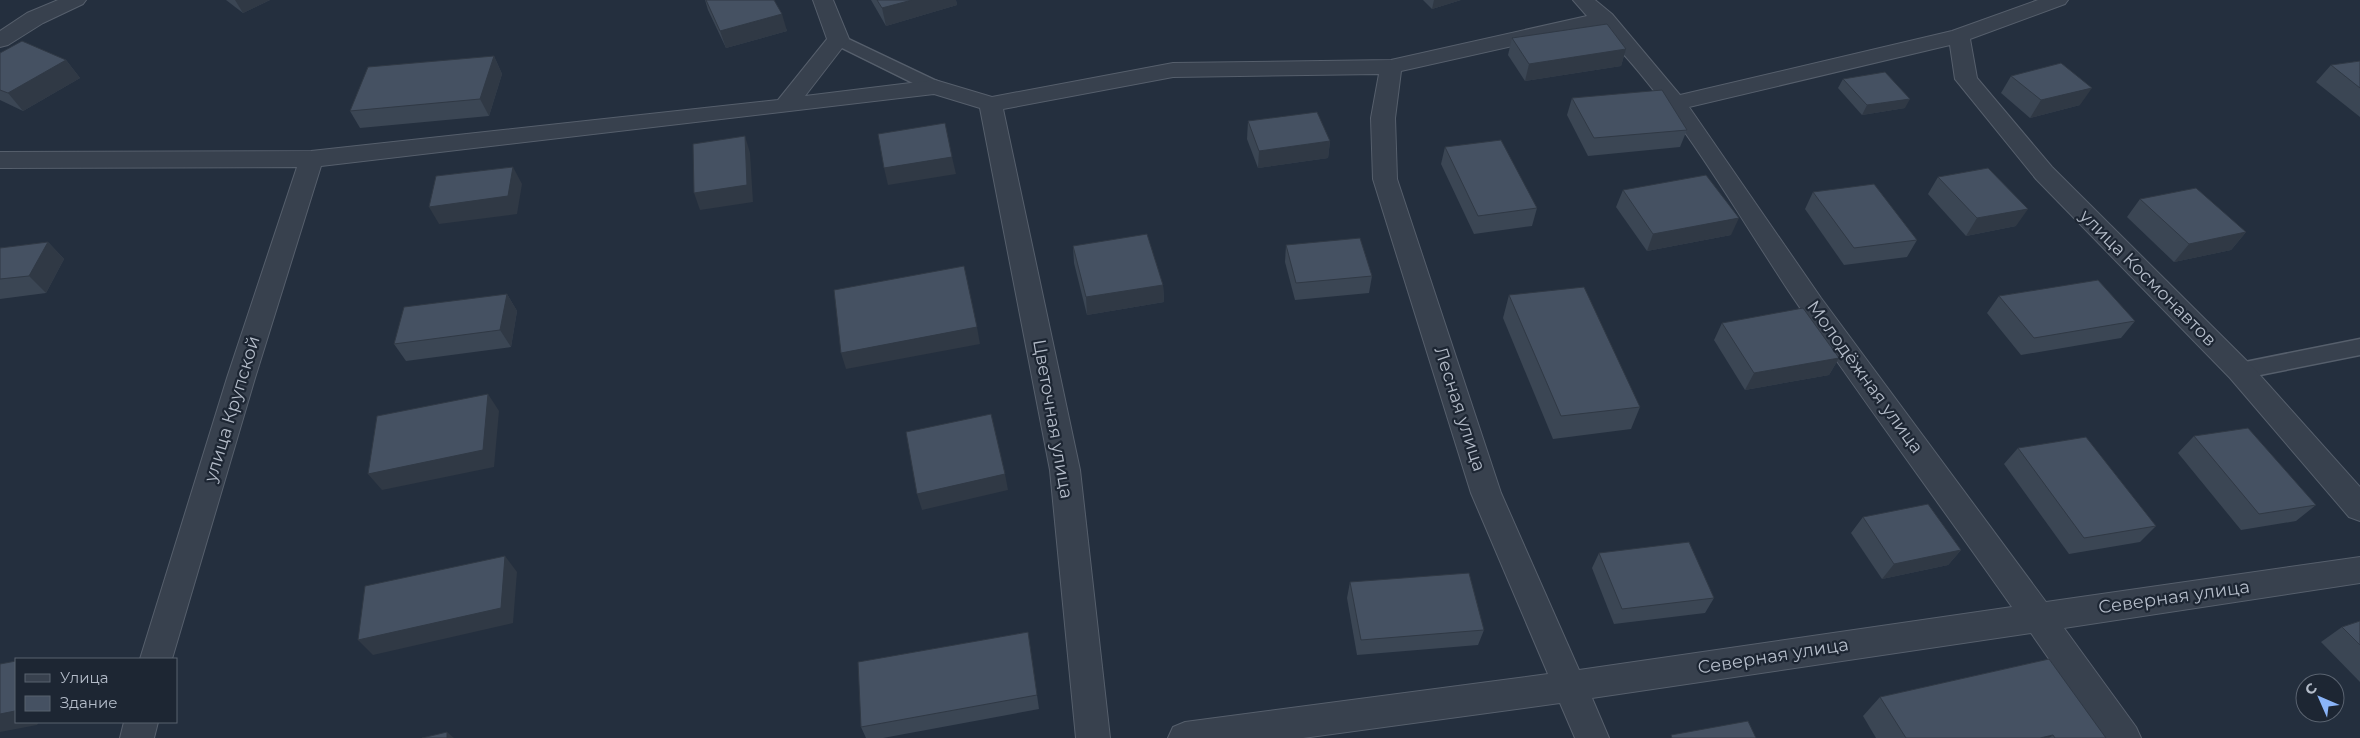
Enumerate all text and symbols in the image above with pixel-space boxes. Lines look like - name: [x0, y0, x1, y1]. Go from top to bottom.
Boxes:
- street label: улица Космонавтов: [2074, 204, 2221, 351]
- street label: Молодёжная улица: [1802, 296, 1928, 458]
- street label: улица Крупской: [199, 333, 265, 486]
- street label: Цветочная улица: [1028, 338, 1078, 500]
- street label: Лесная улица: [1429, 344, 1491, 474]
- street label: Северная улица: [2097, 575, 2251, 619]
- street label: Северная улица: [1696, 633, 1850, 679]
- legend: [15, 658, 178, 723]
- text: Улица: [60, 668, 108, 687]
- north arrow: [2295, 673, 2345, 723]
- text: С: [2301, 679, 2321, 699]
- text: Здание: [60, 693, 118, 712]

